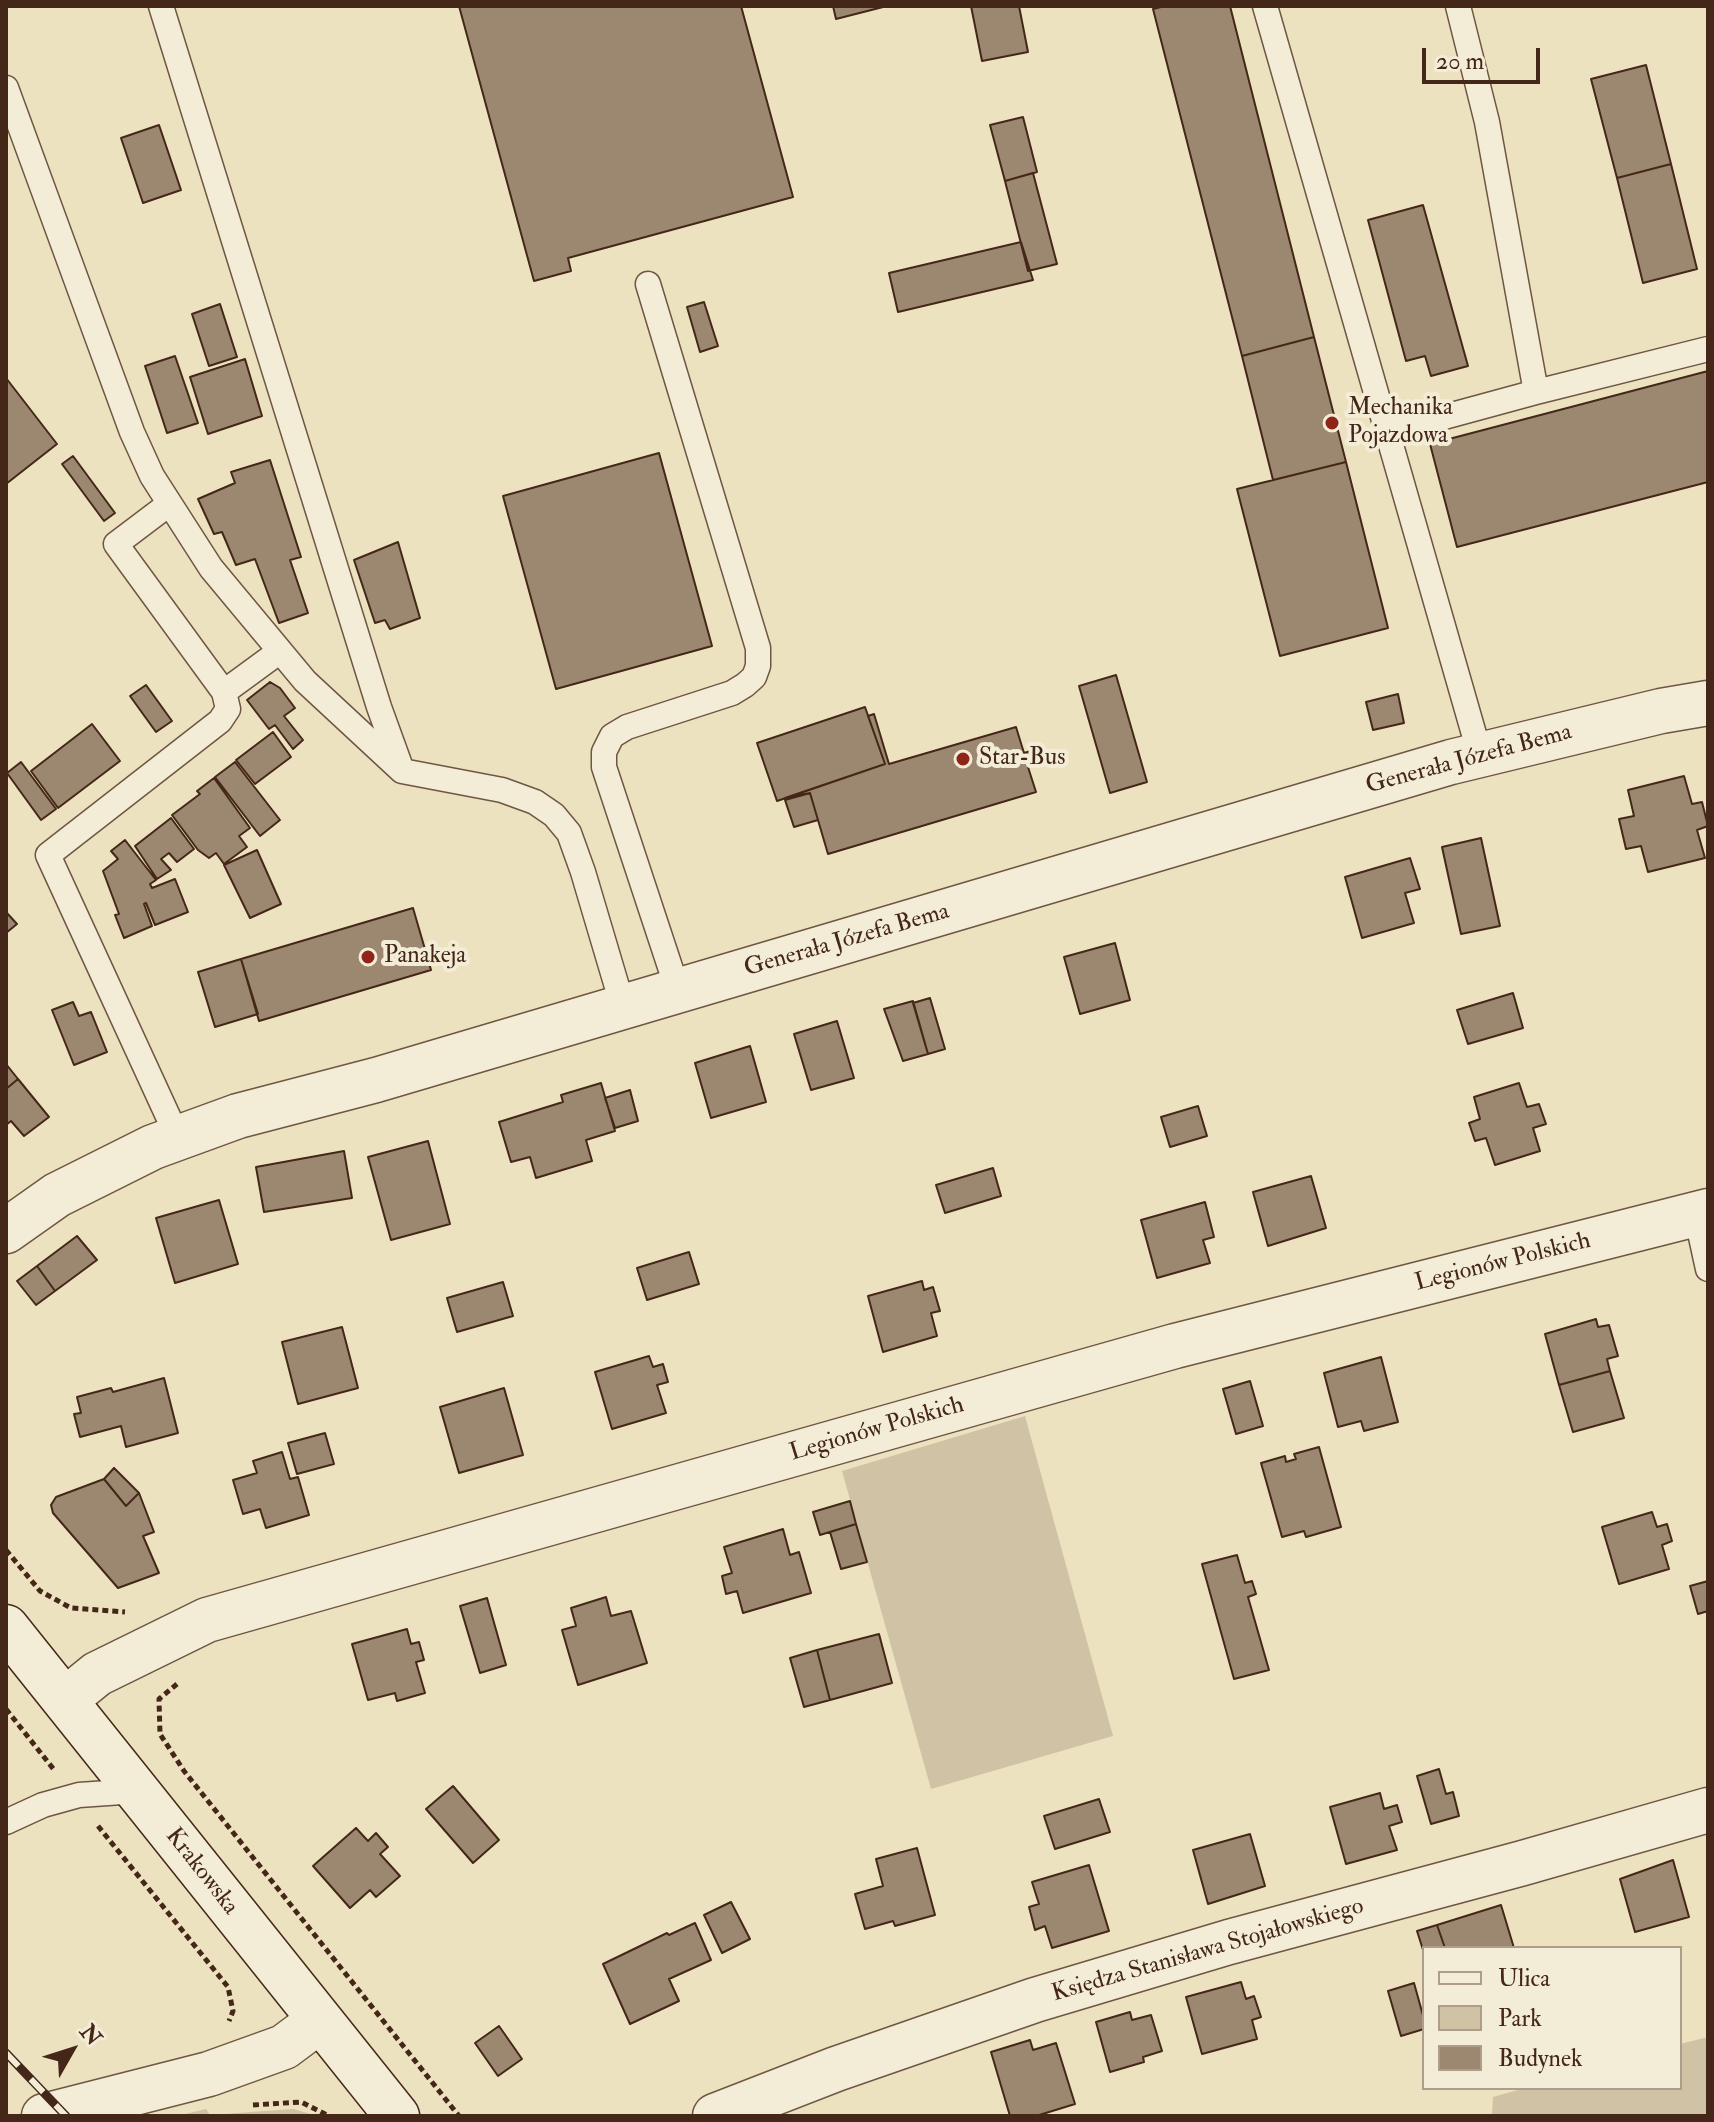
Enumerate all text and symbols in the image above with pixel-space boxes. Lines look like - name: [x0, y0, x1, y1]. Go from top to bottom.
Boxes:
- scale bar: [1426, 32, 1544, 82]
- text: 20 m: [1436, 46, 1484, 77]
- place label: Mechanika Pojazdowa: [1348, 395, 1453, 451]
- marker: Mechanika Pojazdowa: [1323, 414, 1341, 432]
- street label: Generała Józefa Bema: [1363, 719, 1575, 801]
- place label: Star-Bus: [979, 745, 1065, 773]
- marker: Star-Bus: [954, 750, 972, 768]
- street label: Generała Józefa Bema: [741, 898, 953, 984]
- place label: Panakeja: [384, 943, 466, 971]
- marker: Panakeja: [359, 948, 377, 966]
- street label: Legionów Polskich: [1412, 1227, 1594, 1299]
- street label: Legionów Polskich: [787, 1391, 967, 1469]
- street label: Krakowska: [158, 1823, 244, 1921]
- street label: Księdza Stanisława Stojałowskiego: [1049, 1893, 1367, 2009]
- legend: [1422, 1946, 1682, 2090]
- text: Ulica: [1498, 1963, 1550, 1994]
- text: Park: [1498, 2003, 1542, 2034]
- north arrow: [32, 2010, 112, 2090]
- text: N: [74, 2018, 108, 2051]
- text: Budynek: [1498, 2043, 1582, 2074]

